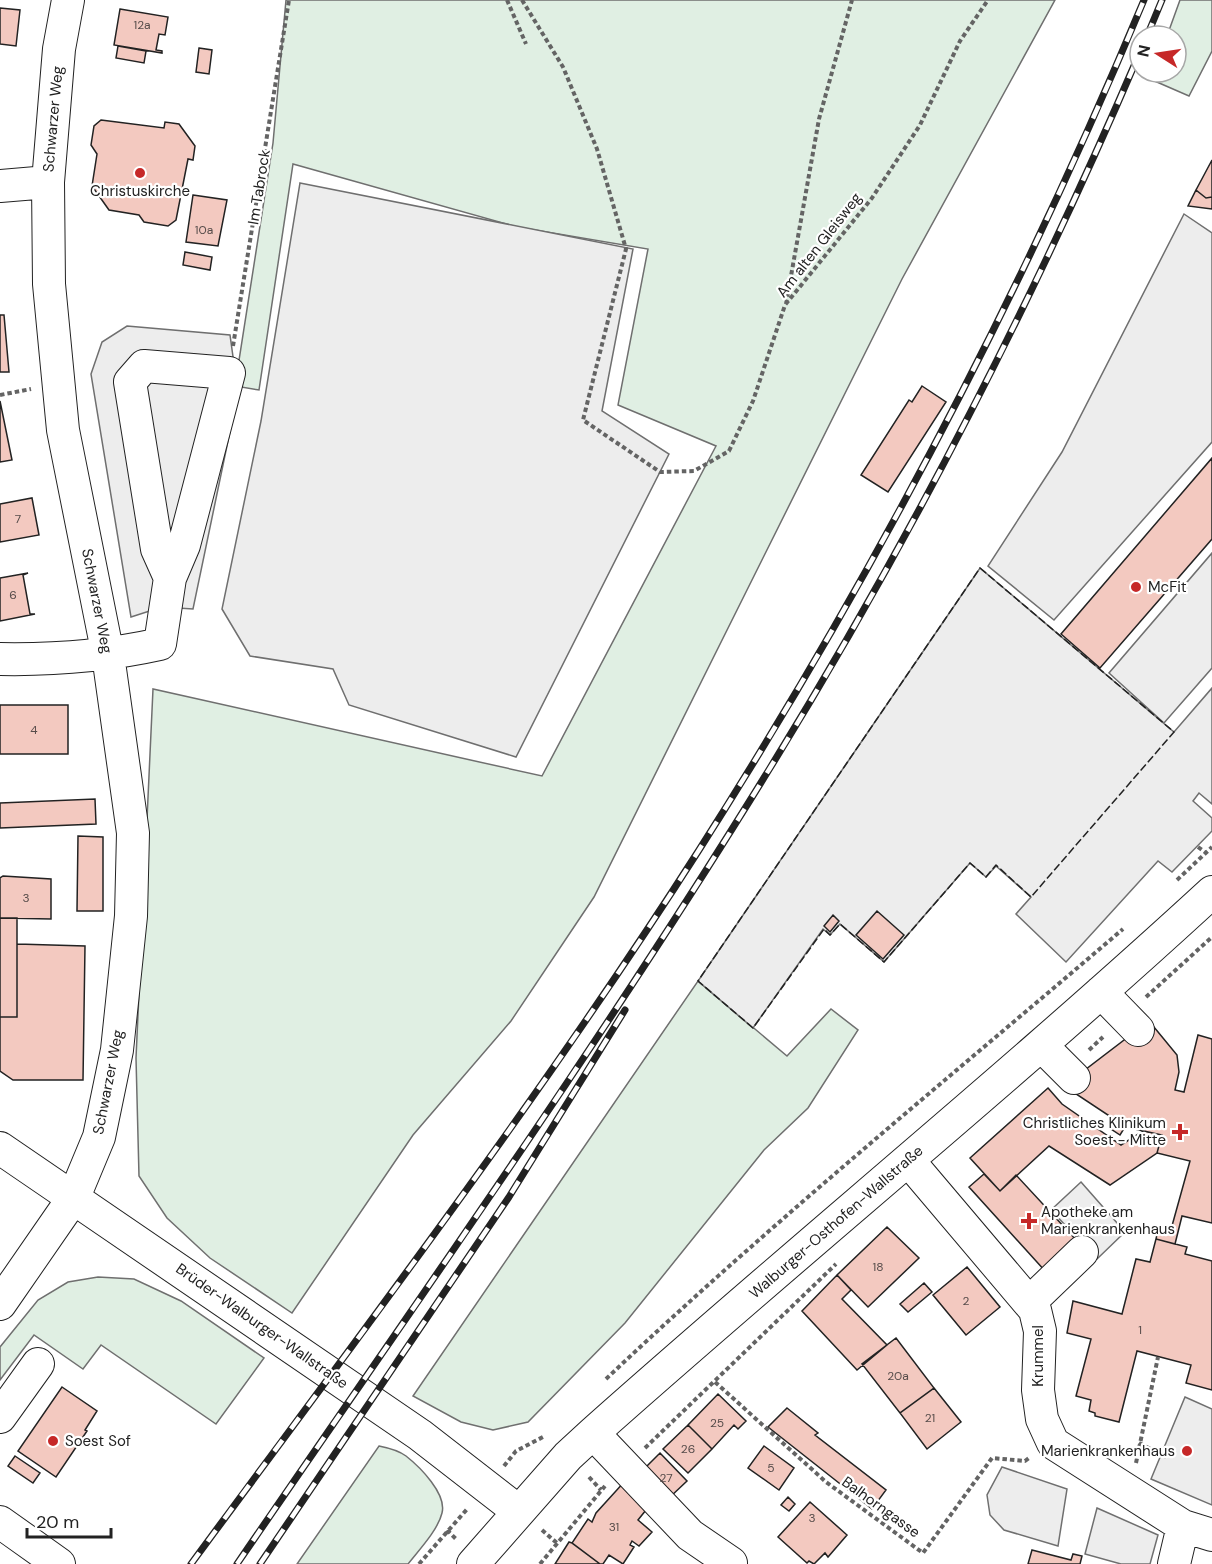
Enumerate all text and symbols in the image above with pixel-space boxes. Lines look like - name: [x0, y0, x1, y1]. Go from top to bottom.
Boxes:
- house number: 12a: [133, 17, 151, 33]
- north arrow: [1128, 24, 1188, 84]
- text: N: [1132, 43, 1155, 59]
- street label: Schwarzer Weg: [38, 65, 68, 173]
- street label: Im Tabrock: [243, 147, 275, 226]
- marker: Christuskirche: [133, 166, 147, 180]
- place label: Christuskirche: [90, 181, 190, 201]
- street label: Am alten Gleisweg: [772, 189, 866, 301]
- house number: 10a: [195, 222, 213, 238]
- house number: 7: [15, 511, 21, 527]
- street label: Schwarzer Weg: [77, 547, 117, 655]
- place label: McFit: [1148, 577, 1187, 597]
- marker: McFit: [1129, 580, 1143, 594]
- house number: 6: [9, 587, 17, 603]
- house number: 4: [30, 722, 38, 738]
- house number: 3: [22, 890, 30, 906]
- street label: Schwarzer Weg: [88, 1028, 128, 1136]
- place label: Christliches Klinikum Soest - Mitte: [1023, 1113, 1166, 1150]
- marker: Christliches Klinikum Soest - Mitte: [1171, 1123, 1189, 1141]
- street label: Walburger-Osthofen-Wallstraße: [745, 1141, 927, 1303]
- place label: Apotheke am Marienkrankenhaus: [1041, 1202, 1175, 1239]
- marker: Apotheke am Marienkrankenhaus: [1022, 1214, 1036, 1228]
- street label: Brüder-Walburger-Wallstraße: [172, 1259, 352, 1393]
- house number: 18: [872, 1259, 884, 1275]
- house number: 2: [963, 1293, 970, 1309]
- house number: 1: [1138, 1322, 1142, 1338]
- street label: Krummel: [1028, 1325, 1048, 1387]
- house number: 20a: [887, 1368, 909, 1384]
- house number: 21: [925, 1410, 935, 1426]
- house number: 25: [710, 1415, 724, 1431]
- place label: Soest Sof: [65, 1431, 131, 1451]
- marker: Soest Sof: [46, 1434, 60, 1448]
- house number: 26: [681, 1441, 695, 1457]
- place label: Marienkrankenhaus: [1041, 1441, 1175, 1461]
- marker: Marienkrankenhaus: [1180, 1444, 1194, 1458]
- house number: 5: [767, 1460, 775, 1476]
- house number: 27: [659, 1470, 673, 1486]
- street label: Balhorngasse: [838, 1472, 924, 1542]
- scale bar: [27, 1501, 111, 1539]
- text: 20 m: [36, 1510, 79, 1534]
- house number: 3: [808, 1510, 816, 1526]
- house number: 31: [609, 1519, 619, 1535]

